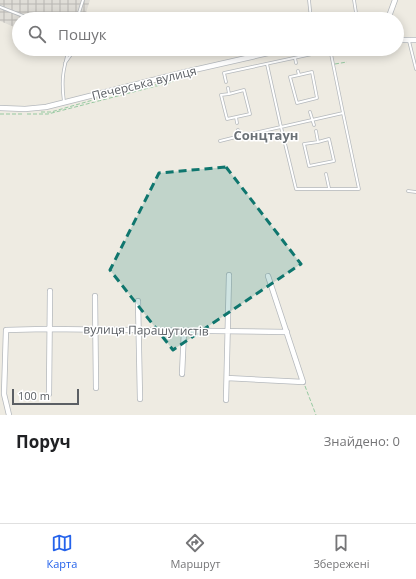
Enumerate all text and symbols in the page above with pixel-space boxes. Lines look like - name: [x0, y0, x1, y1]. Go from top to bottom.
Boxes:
- search box: [12, 12, 404, 56]
- icon: search: [26, 23, 48, 45]
- text: Пошук: [58, 24, 107, 44]
- street label: Печерська вулиця: [90, 62, 198, 104]
- district label: Сонцтаун: [234, 126, 298, 144]
- street label: вулиця Парашутистів: [83, 320, 209, 340]
- scale bar: [12, 387, 79, 406]
- text: 100 m: [18, 388, 50, 403]
- text: Поруч: [16, 430, 71, 453]
- text: Знайдено: 0: [324, 432, 400, 450]
- tab: Карта: [47, 532, 77, 571]
- tab: Маршрут: [170, 532, 220, 571]
- tab: Збережені: [313, 532, 369, 571]

